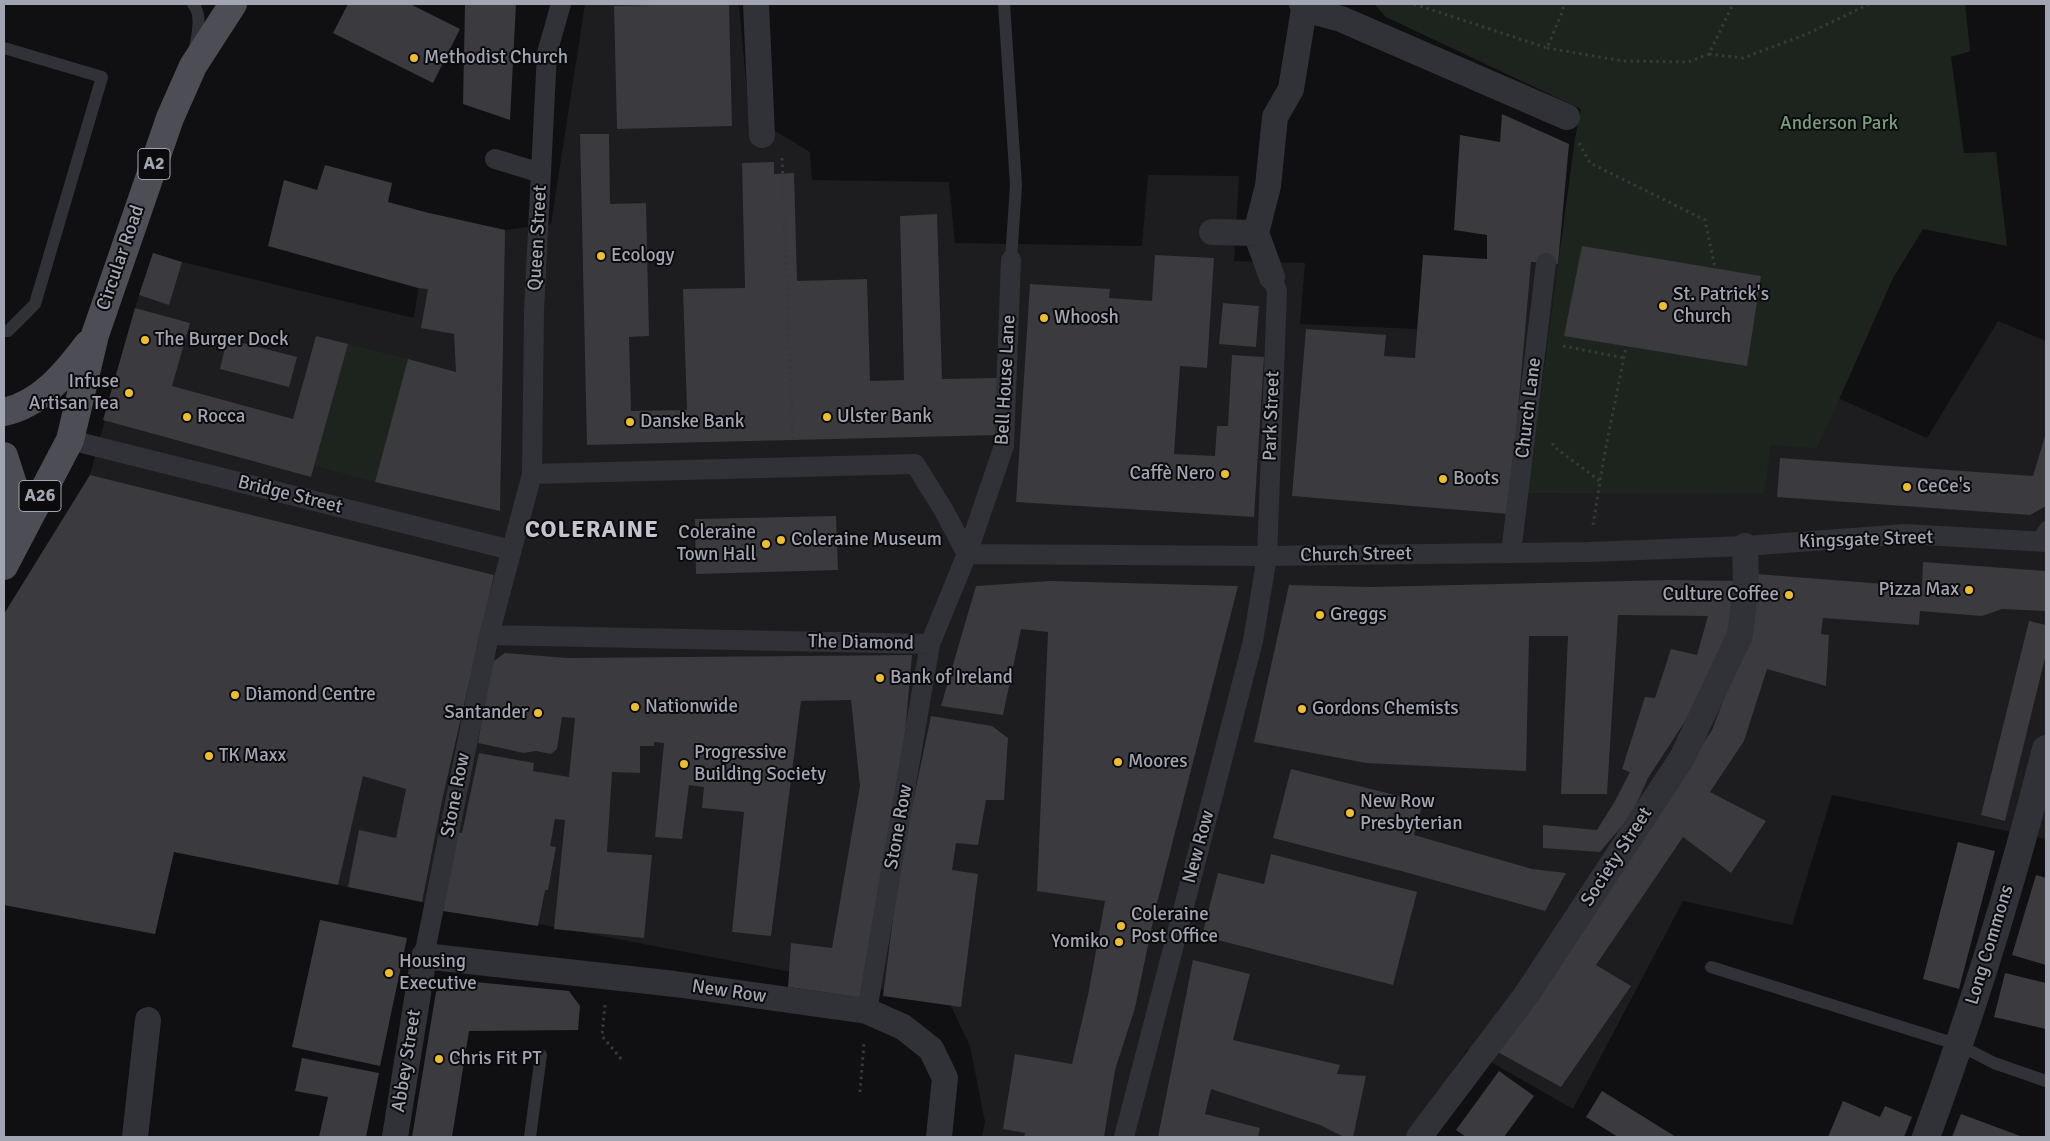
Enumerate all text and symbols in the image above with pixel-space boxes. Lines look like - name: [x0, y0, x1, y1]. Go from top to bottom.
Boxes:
- place label: Methodist Church: [424, 47, 568, 69]
- marker: Methodist Church: [408, 52, 420, 64]
- park label: Anderson Park: [1780, 113, 1898, 135]
- road number: A2: [138, 148, 170, 180]
- street label: Queen Street: [524, 185, 552, 291]
- street label: Circular Road: [92, 202, 150, 314]
- place label: Ecology: [611, 245, 674, 267]
- marker: Ecology: [595, 250, 607, 262]
- place label: St. Patrick's Church: [1673, 284, 1769, 328]
- marker: St. Patrick's Church: [1657, 300, 1669, 312]
- place label: Whoosh: [1054, 307, 1119, 329]
- marker: Whoosh: [1038, 312, 1050, 324]
- street label: Bell House Lane: [991, 314, 1021, 446]
- place label: The Burger Dock: [155, 329, 288, 351]
- marker: The Burger Dock: [139, 334, 151, 346]
- street label: Church Lane: [1511, 356, 1547, 460]
- place label: Infuse Artisan Tea: [29, 371, 119, 415]
- street label: Park Street: [1259, 371, 1285, 461]
- marker: Infuse Artisan Tea: [123, 387, 135, 399]
- place label: Rocca: [197, 406, 245, 428]
- place label: Ulster Bank: [837, 406, 932, 428]
- marker: Rocca: [181, 411, 193, 423]
- place label: Danske Bank: [640, 411, 744, 433]
- marker: Ulster Bank: [821, 411, 833, 423]
- marker: Danske Bank: [624, 416, 636, 428]
- place label: Caffè Nero: [1129, 463, 1215, 485]
- marker: Caffè Nero: [1219, 468, 1231, 480]
- place label: Boots: [1453, 468, 1499, 490]
- street label: Bridge Street: [235, 471, 345, 519]
- marker: Boots: [1437, 473, 1449, 485]
- place label: CeCe's: [1917, 476, 1971, 498]
- road number: A26: [19, 481, 61, 512]
- marker: CeCe's: [1901, 481, 1913, 493]
- district label: COLERAINE: [524, 517, 660, 545]
- place label: Coleraine Town Hall: [677, 522, 756, 566]
- street label: Kingsgate Street: [1798, 526, 1934, 554]
- place label: Coleraine Museum: [791, 529, 942, 551]
- marker: Coleraine Museum: [775, 534, 787, 546]
- marker: Coleraine Town Hall: [760, 538, 772, 550]
- street label: Church Street: [1300, 543, 1412, 567]
- place label: Pizza Max: [1879, 579, 1959, 601]
- place label: Culture Coffee: [1663, 584, 1779, 606]
- marker: Pizza Max: [1963, 584, 1975, 596]
- marker: Culture Coffee: [1783, 589, 1795, 601]
- place label: Greggs: [1330, 604, 1387, 626]
- marker: Greggs: [1314, 609, 1326, 621]
- street label: The Diamond: [808, 631, 914, 655]
- place label: Bank of Ireland: [890, 667, 1013, 689]
- marker: Bank of Ireland: [874, 672, 886, 684]
- place label: Diamond Centre: [245, 684, 376, 706]
- marker: Diamond Centre: [229, 689, 241, 701]
- place label: Nationwide: [645, 696, 738, 718]
- place label: Gordons Chemists: [1312, 698, 1459, 720]
- marker: Nationwide: [629, 701, 641, 713]
- place label: Santander: [444, 702, 528, 724]
- marker: Gordons Chemists: [1296, 703, 1308, 715]
- marker: Santander: [532, 707, 544, 719]
- place label: Progressive Building Society: [694, 742, 826, 786]
- place label: TK Maxx: [219, 745, 286, 767]
- marker: TK Maxx: [203, 750, 215, 762]
- street label: Stone Row: [437, 751, 475, 839]
- place label: Moores: [1128, 751, 1188, 773]
- marker: Moores: [1112, 756, 1124, 768]
- marker: Progressive Building Society: [678, 758, 690, 770]
- street label: Stone Row: [880, 783, 918, 871]
- place label: New Row Presbyterian: [1360, 791, 1463, 835]
- street label: Society Street: [1577, 803, 1657, 911]
- marker: New Row Presbyterian: [1344, 807, 1356, 819]
- street label: New Row: [1178, 808, 1220, 886]
- street label: Long Commons: [1961, 882, 2019, 1008]
- place label: Coleraine Post Office: [1131, 904, 1218, 948]
- marker: Coleraine Post Office: [1115, 920, 1127, 932]
- place label: Yomiko: [1051, 931, 1109, 953]
- marker: Yomiko: [1113, 936, 1125, 948]
- place label: Housing Executive: [399, 951, 477, 995]
- marker: Housing Executive: [383, 967, 395, 979]
- street label: New Row: [690, 976, 768, 1008]
- street label: Abbey Street: [388, 1008, 426, 1114]
- place label: Chris Fit PT: [449, 1048, 542, 1070]
- marker: Chris Fit PT: [433, 1053, 445, 1065]

